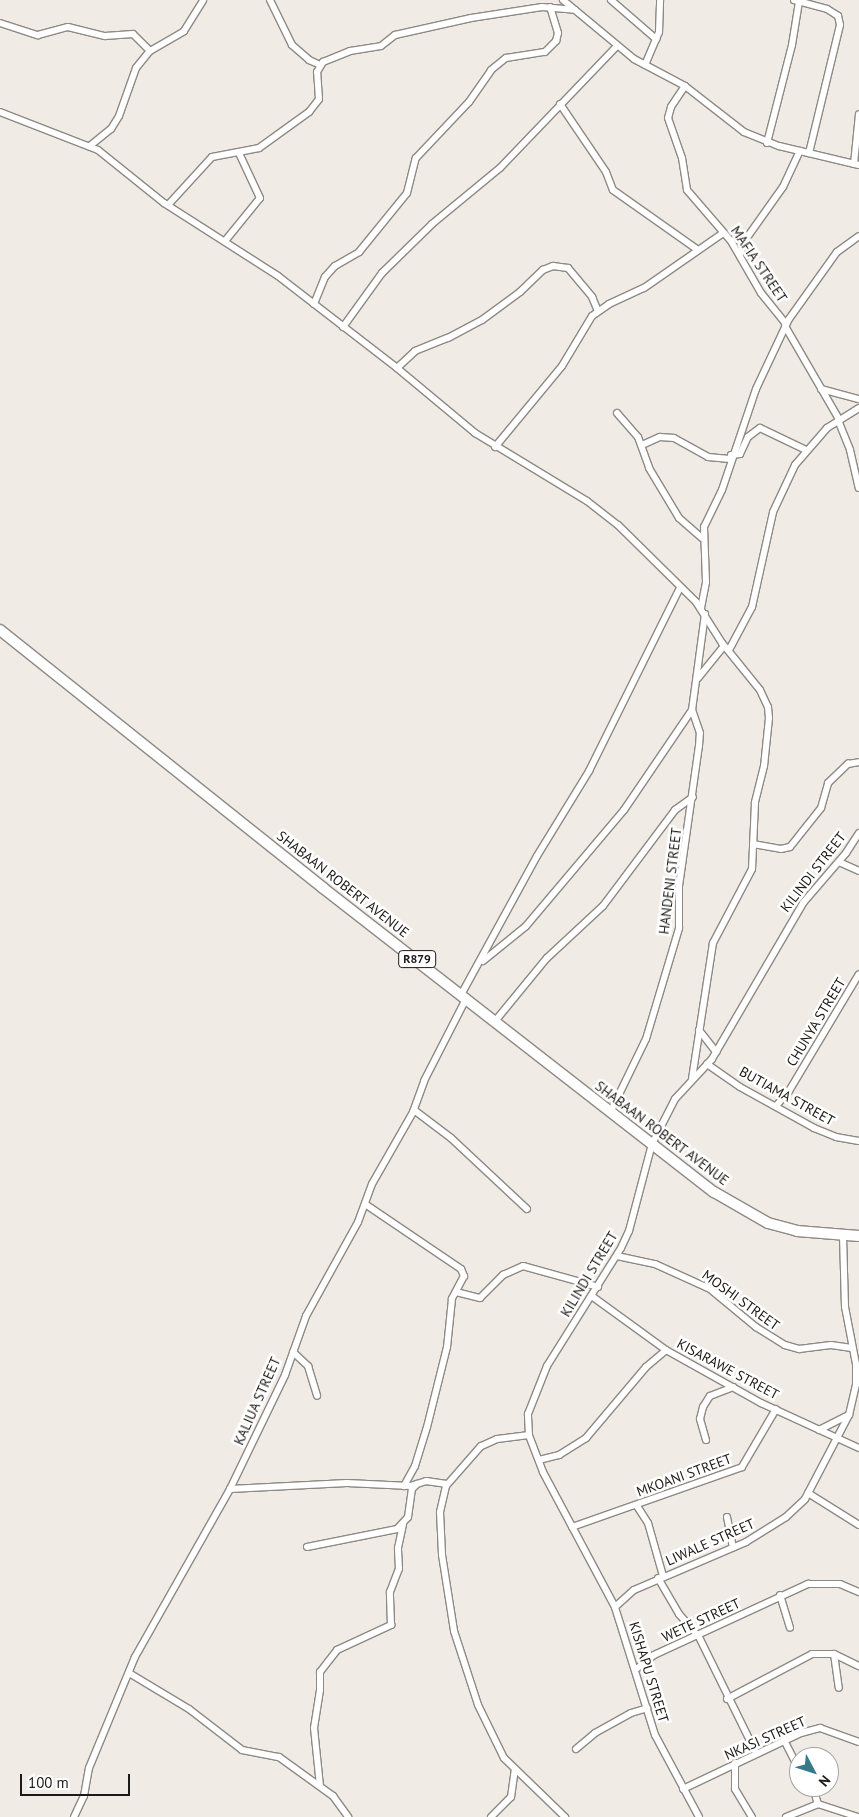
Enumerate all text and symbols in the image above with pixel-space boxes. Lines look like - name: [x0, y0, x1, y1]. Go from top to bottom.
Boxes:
- street label: MAFIA STREET: [727, 222, 791, 306]
- street label: SHABAAN ROBERT AVENUE: [273, 827, 413, 941]
- street label: HANDENI STREET: [655, 827, 685, 935]
- street label: KILINDI STREET: [777, 829, 849, 915]
- road number: R879: [397, 950, 437, 969]
- street label: CHUNYA STREET: [783, 974, 849, 1070]
- street label: BUTIAMA STREET: [736, 1063, 838, 1129]
- street label: SHABAAN ROBERT AVENUE: [592, 1077, 732, 1189]
- street label: KILINDI STREET: [557, 1228, 621, 1320]
- street label: MOSHI STREET: [699, 1266, 783, 1334]
- street label: KISARAWE STREET: [674, 1335, 782, 1403]
- street label: KALIUA STREET: [230, 1354, 284, 1448]
- street label: MKOANI STREET: [634, 1450, 734, 1500]
- street label: LIWALE STREET: [663, 1515, 757, 1569]
- street label: WETE STREET: [659, 1595, 743, 1645]
- street label: KISHAPU STREET: [626, 1620, 672, 1724]
- street label: NKASI STREET: [722, 1713, 808, 1763]
- north arrow: [789, 1747, 839, 1797]
- scale bar: [22, 1764, 132, 1796]
- text: N: [815, 1772, 835, 1790]
- text: 100 m: [28, 1773, 69, 1792]

